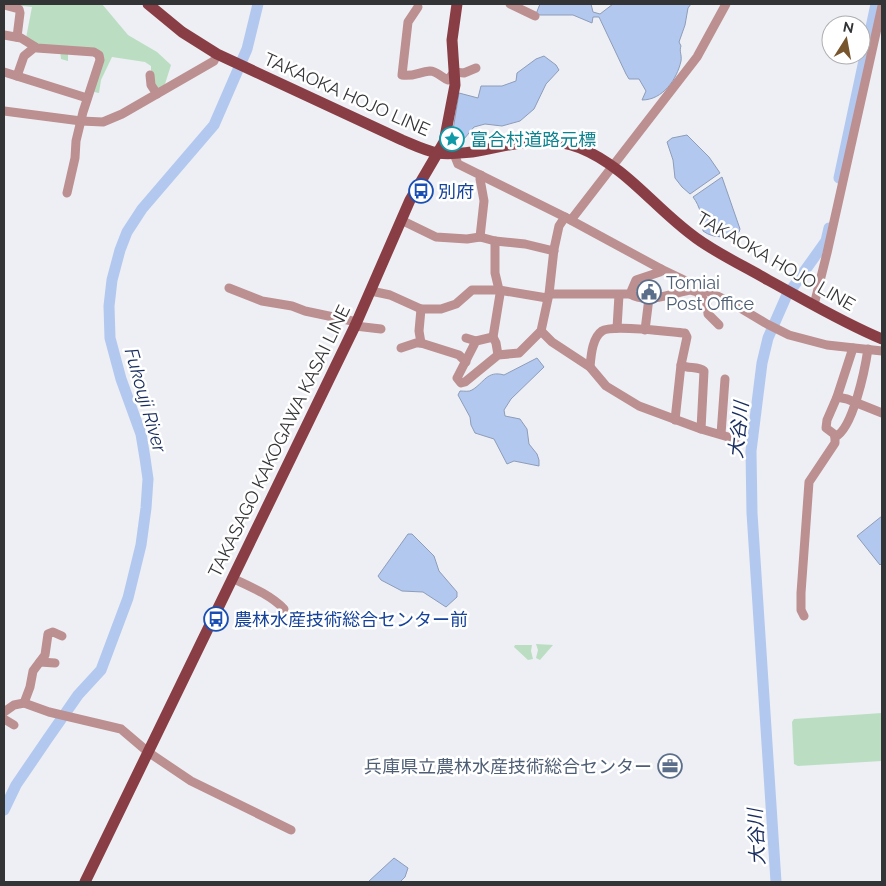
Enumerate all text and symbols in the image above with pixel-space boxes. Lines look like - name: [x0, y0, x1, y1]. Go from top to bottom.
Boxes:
- north arrow: [821, 15, 871, 65]
- text: N: [842, 18, 855, 36]
- street label: TAKAOKA HOJO LINE: [261, 48, 433, 140]
- place icon: 富合村道路元標: [439, 126, 465, 152]
- place label: 富合村道路元標: [470, 129, 596, 150]
- bus stop icon: 別府: [408, 178, 434, 204]
- place label: 別府: [438, 181, 474, 202]
- street label: TAKAOKA HOJO LINE: [693, 207, 859, 315]
- place label: Tomiai Post Office: [666, 272, 755, 314]
- public building icon: Tomiai Post Office: [636, 279, 662, 305]
- street label: TAKASAGO KAKOGAWA KASAI LINE: [204, 301, 354, 581]
- water label: Fukouji River: [121, 345, 172, 456]
- water label: 大谷川: [724, 399, 752, 460]
- bus stop icon: 農林水産技術総合センター前: [203, 606, 229, 632]
- place label: 農林水産技術総合センター前: [234, 609, 468, 630]
- office icon: 兵庫県立農林水産技術総合センター: [657, 753, 683, 779]
- place label: 兵庫県立農林水産技術総合センター: [364, 756, 652, 777]
- water label: 大谷川: [743, 806, 768, 866]

